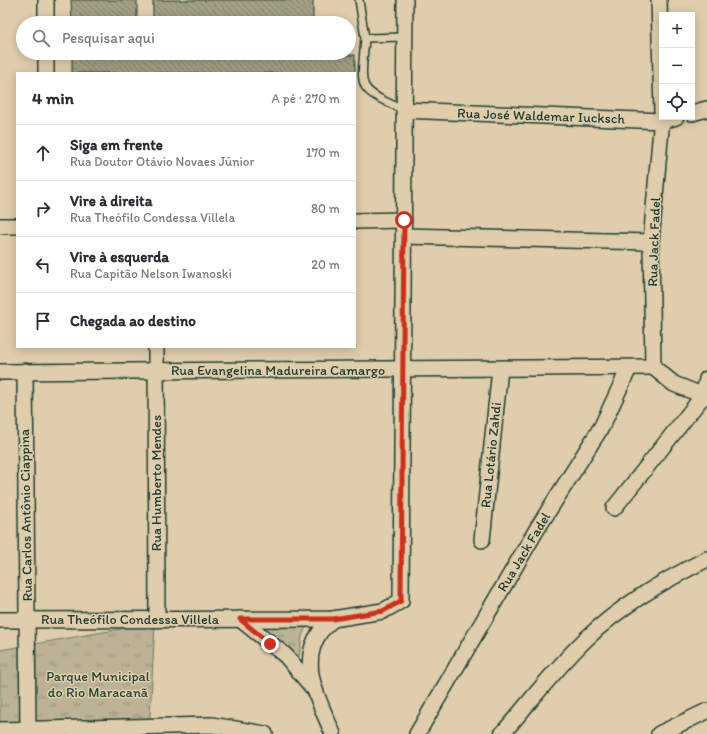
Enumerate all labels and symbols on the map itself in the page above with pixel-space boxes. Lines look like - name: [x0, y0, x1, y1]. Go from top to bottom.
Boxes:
- street label: Rua José Waldemar Iucksch: [457, 105, 626, 127]
- street label: Rua Jack Fadel: [644, 197, 664, 287]
- route start: [395, 211, 413, 229]
- street label: Rua Evangelina Madureira Camargo: [171, 362, 385, 379]
- street label: Rua Lotário Zahdi: [477, 401, 505, 509]
- street label: Rua Humberto Mendes: [148, 415, 165, 551]
- street label: Rua Carlos Antônio Ciappina: [16, 428, 36, 601]
- street label: Rua Jack Fadel: [494, 509, 554, 595]
- street label: Rua Theófilo Condessa Villela: [41, 611, 220, 628]
- route end: [261, 635, 279, 653]
- park label: Parque Municipal do Rio Maracanã: [46, 668, 150, 701]

